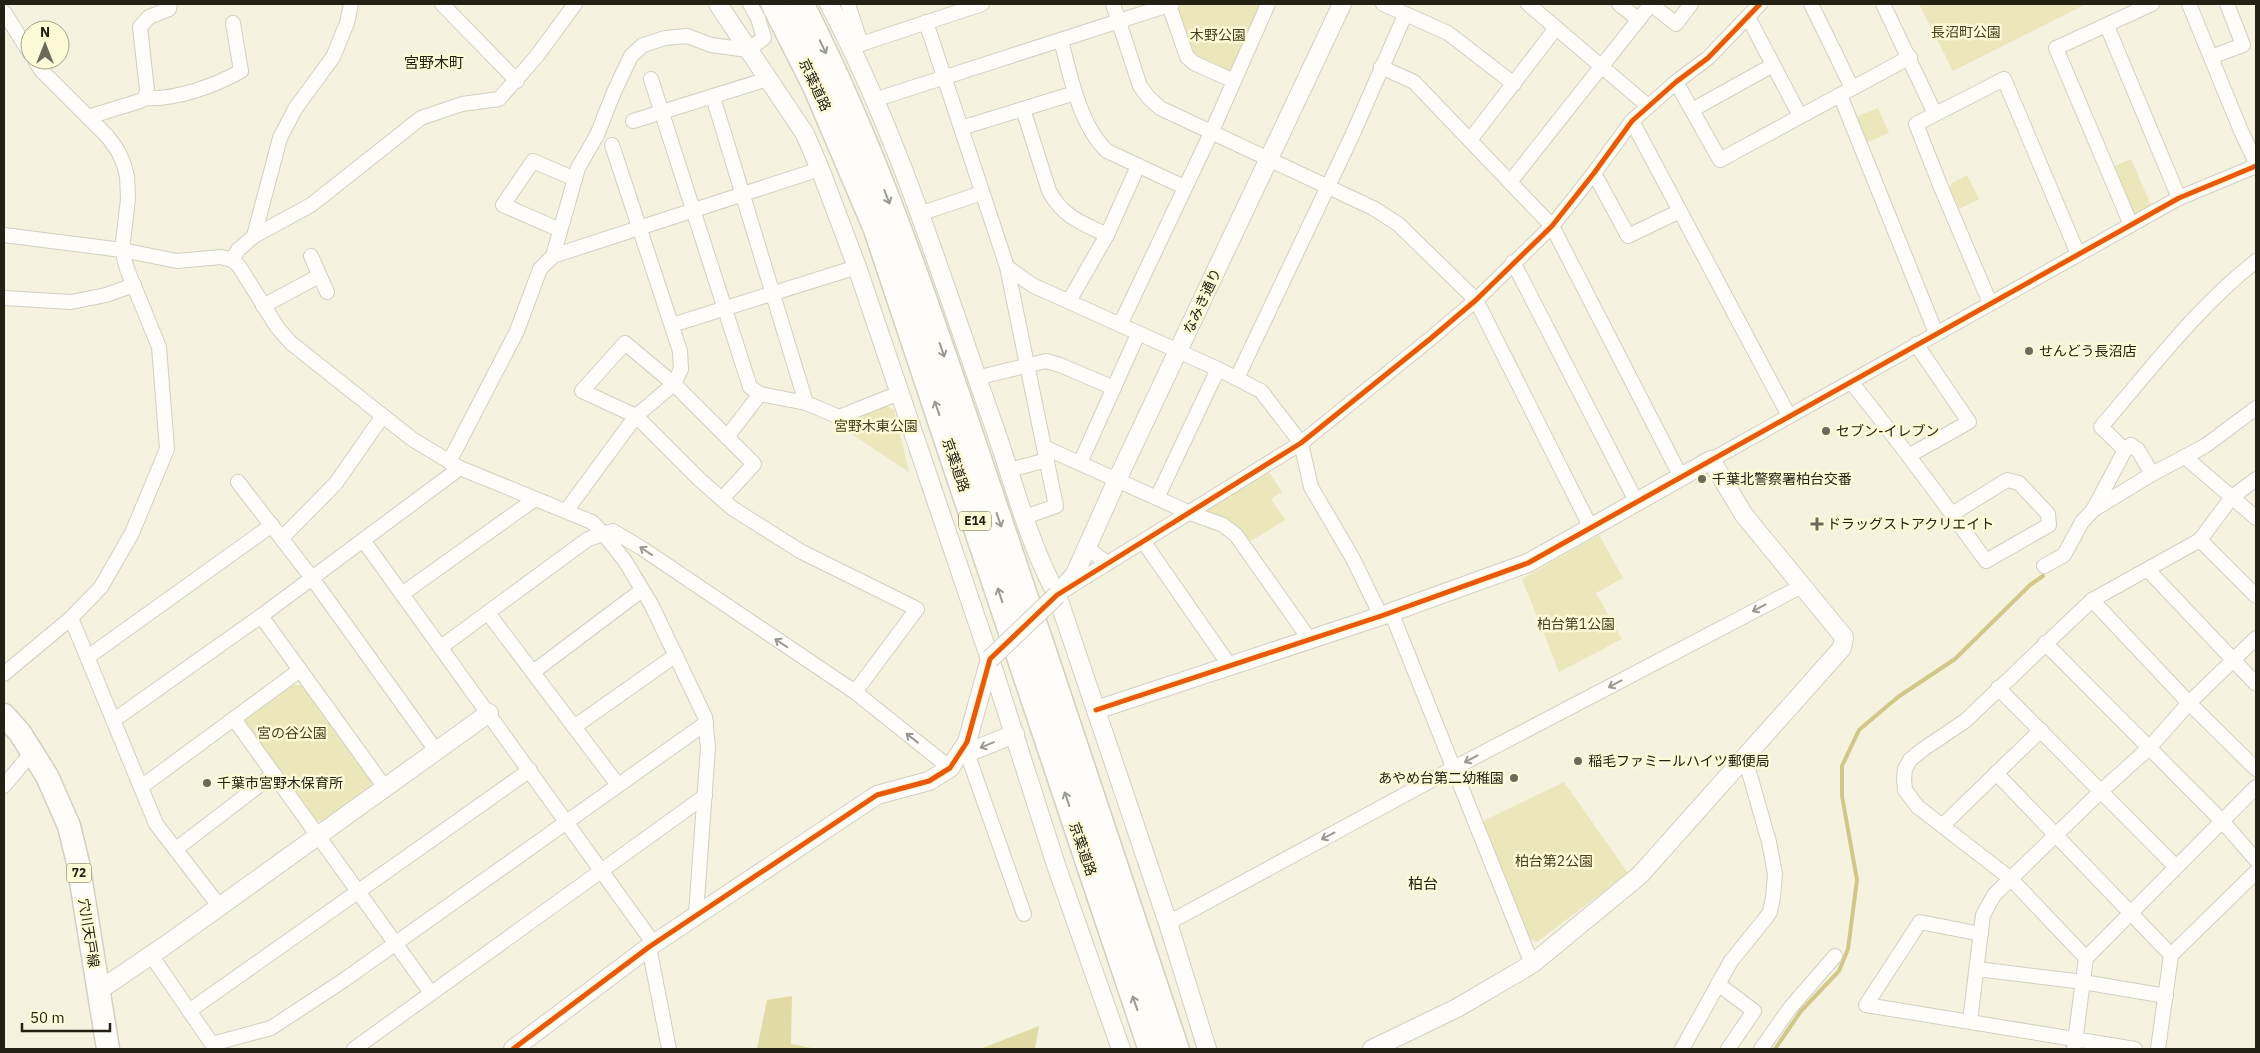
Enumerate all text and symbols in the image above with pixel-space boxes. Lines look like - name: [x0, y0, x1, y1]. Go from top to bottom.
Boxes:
- north arrow: [20, 20, 70, 70]
- text: N: [40, 23, 50, 41]
- park label: 長沼町公園: [1931, 23, 2001, 41]
- park label: 木野公園: [1190, 26, 1246, 44]
- one-way arrow: [818, 40, 828, 55]
- district label: 宮野木町: [404, 53, 464, 72]
- street label: 京葉道路: [795, 56, 835, 114]
- one-way arrow: [884, 189, 893, 204]
- street label: なみき通り: [1179, 265, 1225, 337]
- one-way arrow: [938, 341, 947, 357]
- place label: せんどう長沼店: [2039, 342, 2137, 360]
- marker: せんどう長沼店: [2023, 345, 2035, 357]
- one-way arrow: [932, 400, 941, 416]
- park label: 宮野木東公園: [834, 417, 918, 435]
- place label: セブン-イレブン: [1836, 422, 1940, 440]
- marker: セブン-イレブン: [1820, 425, 1832, 437]
- street label: 京葉道路: [938, 436, 974, 494]
- place label: 千葉北警察署柏台交番: [1712, 470, 1852, 488]
- marker: 千葉北警察署柏台交番: [1696, 473, 1708, 485]
- road number: E14: [959, 512, 991, 530]
- one-way arrow: [995, 512, 1005, 528]
- place label: ドラッグストアクリエイト: [1827, 515, 1994, 533]
- marker: ドラッグストアクリエイト: [1811, 518, 1823, 530]
- one-way arrow: [639, 546, 653, 557]
- one-way arrow: [994, 587, 1004, 603]
- one-way arrow: [1752, 604, 1767, 614]
- park label: 柏台第1公園: [1537, 615, 1615, 633]
- one-way arrow: [774, 637, 788, 647]
- one-way arrow: [1608, 680, 1623, 689]
- park label: 宮の谷公園: [257, 724, 327, 742]
- one-way arrow: [906, 732, 919, 743]
- one-way arrow: [980, 741, 995, 751]
- place label: 稲毛ファミールハイツ郵便局: [1588, 752, 1770, 770]
- one-way arrow: [1464, 755, 1479, 764]
- marker: 稲毛ファミールハイツ郵便局: [1572, 755, 1584, 767]
- place label: あやめ台第二幼稚園: [1378, 769, 1504, 787]
- marker: あやめ台第二幼稚園: [1508, 772, 1520, 784]
- place label: 千葉市宮野木保育所: [217, 774, 343, 792]
- marker: 千葉市宮野木保育所: [201, 777, 213, 789]
- one-way arrow: [1061, 792, 1071, 808]
- street label: 京葉道路: [1065, 820, 1101, 878]
- one-way arrow: [1321, 832, 1336, 841]
- park label: 柏台第2公園: [1515, 852, 1593, 870]
- road number: 72: [66, 864, 92, 882]
- district label: 柏台: [1408, 874, 1438, 893]
- street label: 穴川天戸線: [75, 897, 103, 969]
- one-way arrow: [1130, 996, 1139, 1011]
- scale bar: [22, 1000, 110, 1032]
- text: 50 m: [30, 1008, 65, 1027]

